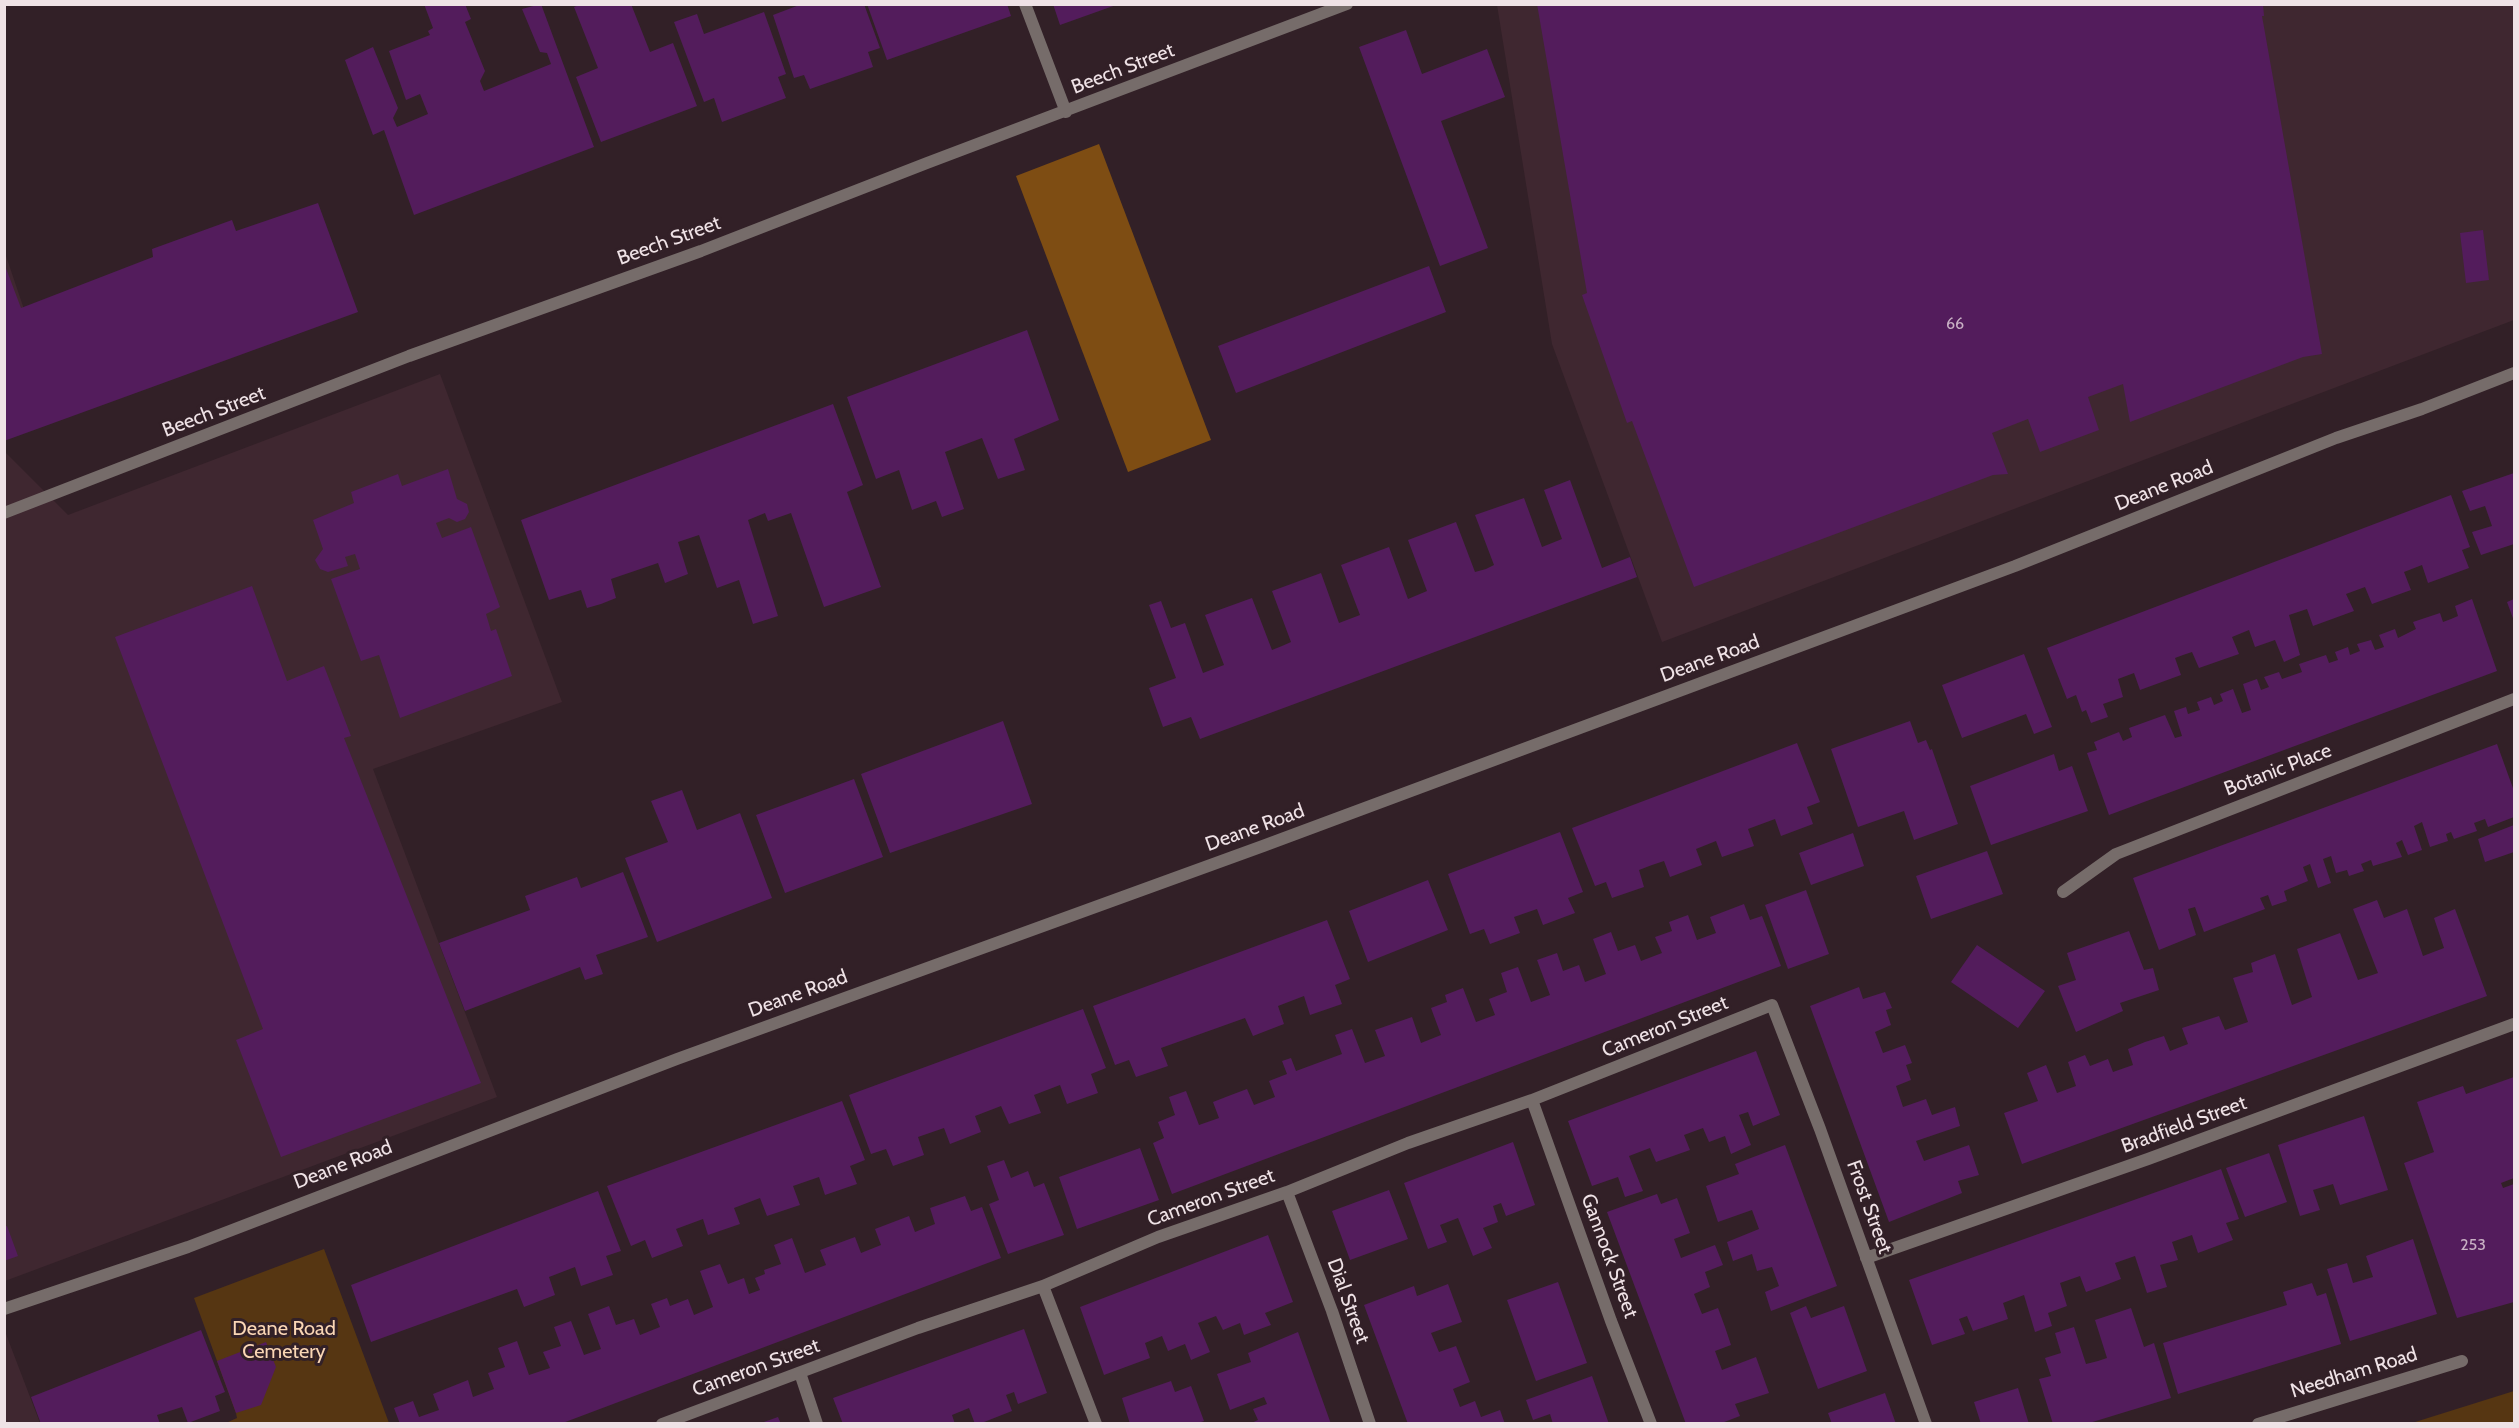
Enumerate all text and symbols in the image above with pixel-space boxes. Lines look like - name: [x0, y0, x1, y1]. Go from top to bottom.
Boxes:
- street label: Beech Street: [1068, 38, 1178, 100]
- street label: Beech Street: [614, 211, 724, 271]
- house number: 66: [1946, 314, 1964, 334]
- street label: Beech Street: [159, 381, 269, 443]
- street label: Deane Road: [2111, 455, 2217, 517]
- street label: Deane Road: [1657, 630, 1763, 688]
- street label: Botanic Place: [2221, 739, 2335, 801]
- street label: Deane Road: [1202, 799, 1308, 857]
- street label: Deane Road: [745, 965, 851, 1023]
- street label: Cameron Street: [1598, 991, 1732, 1063]
- street label: Bradfield Street: [2118, 1091, 2250, 1159]
- street label: Deane Road: [290, 1135, 396, 1195]
- street label: Frost Street: [1841, 1157, 1897, 1257]
- street label: Cameron Street: [1144, 1164, 1278, 1232]
- street label: Gannock Street: [1575, 1191, 1643, 1321]
- house number: 253: [2460, 1235, 2486, 1255]
- street label: Dial Street: [1322, 1255, 1374, 1347]
- park label: Deane Road Cemetery: [232, 1317, 336, 1364]
- street label: Cameron Street: [689, 1334, 823, 1402]
- street label: Needham Road: [2288, 1342, 2420, 1404]

